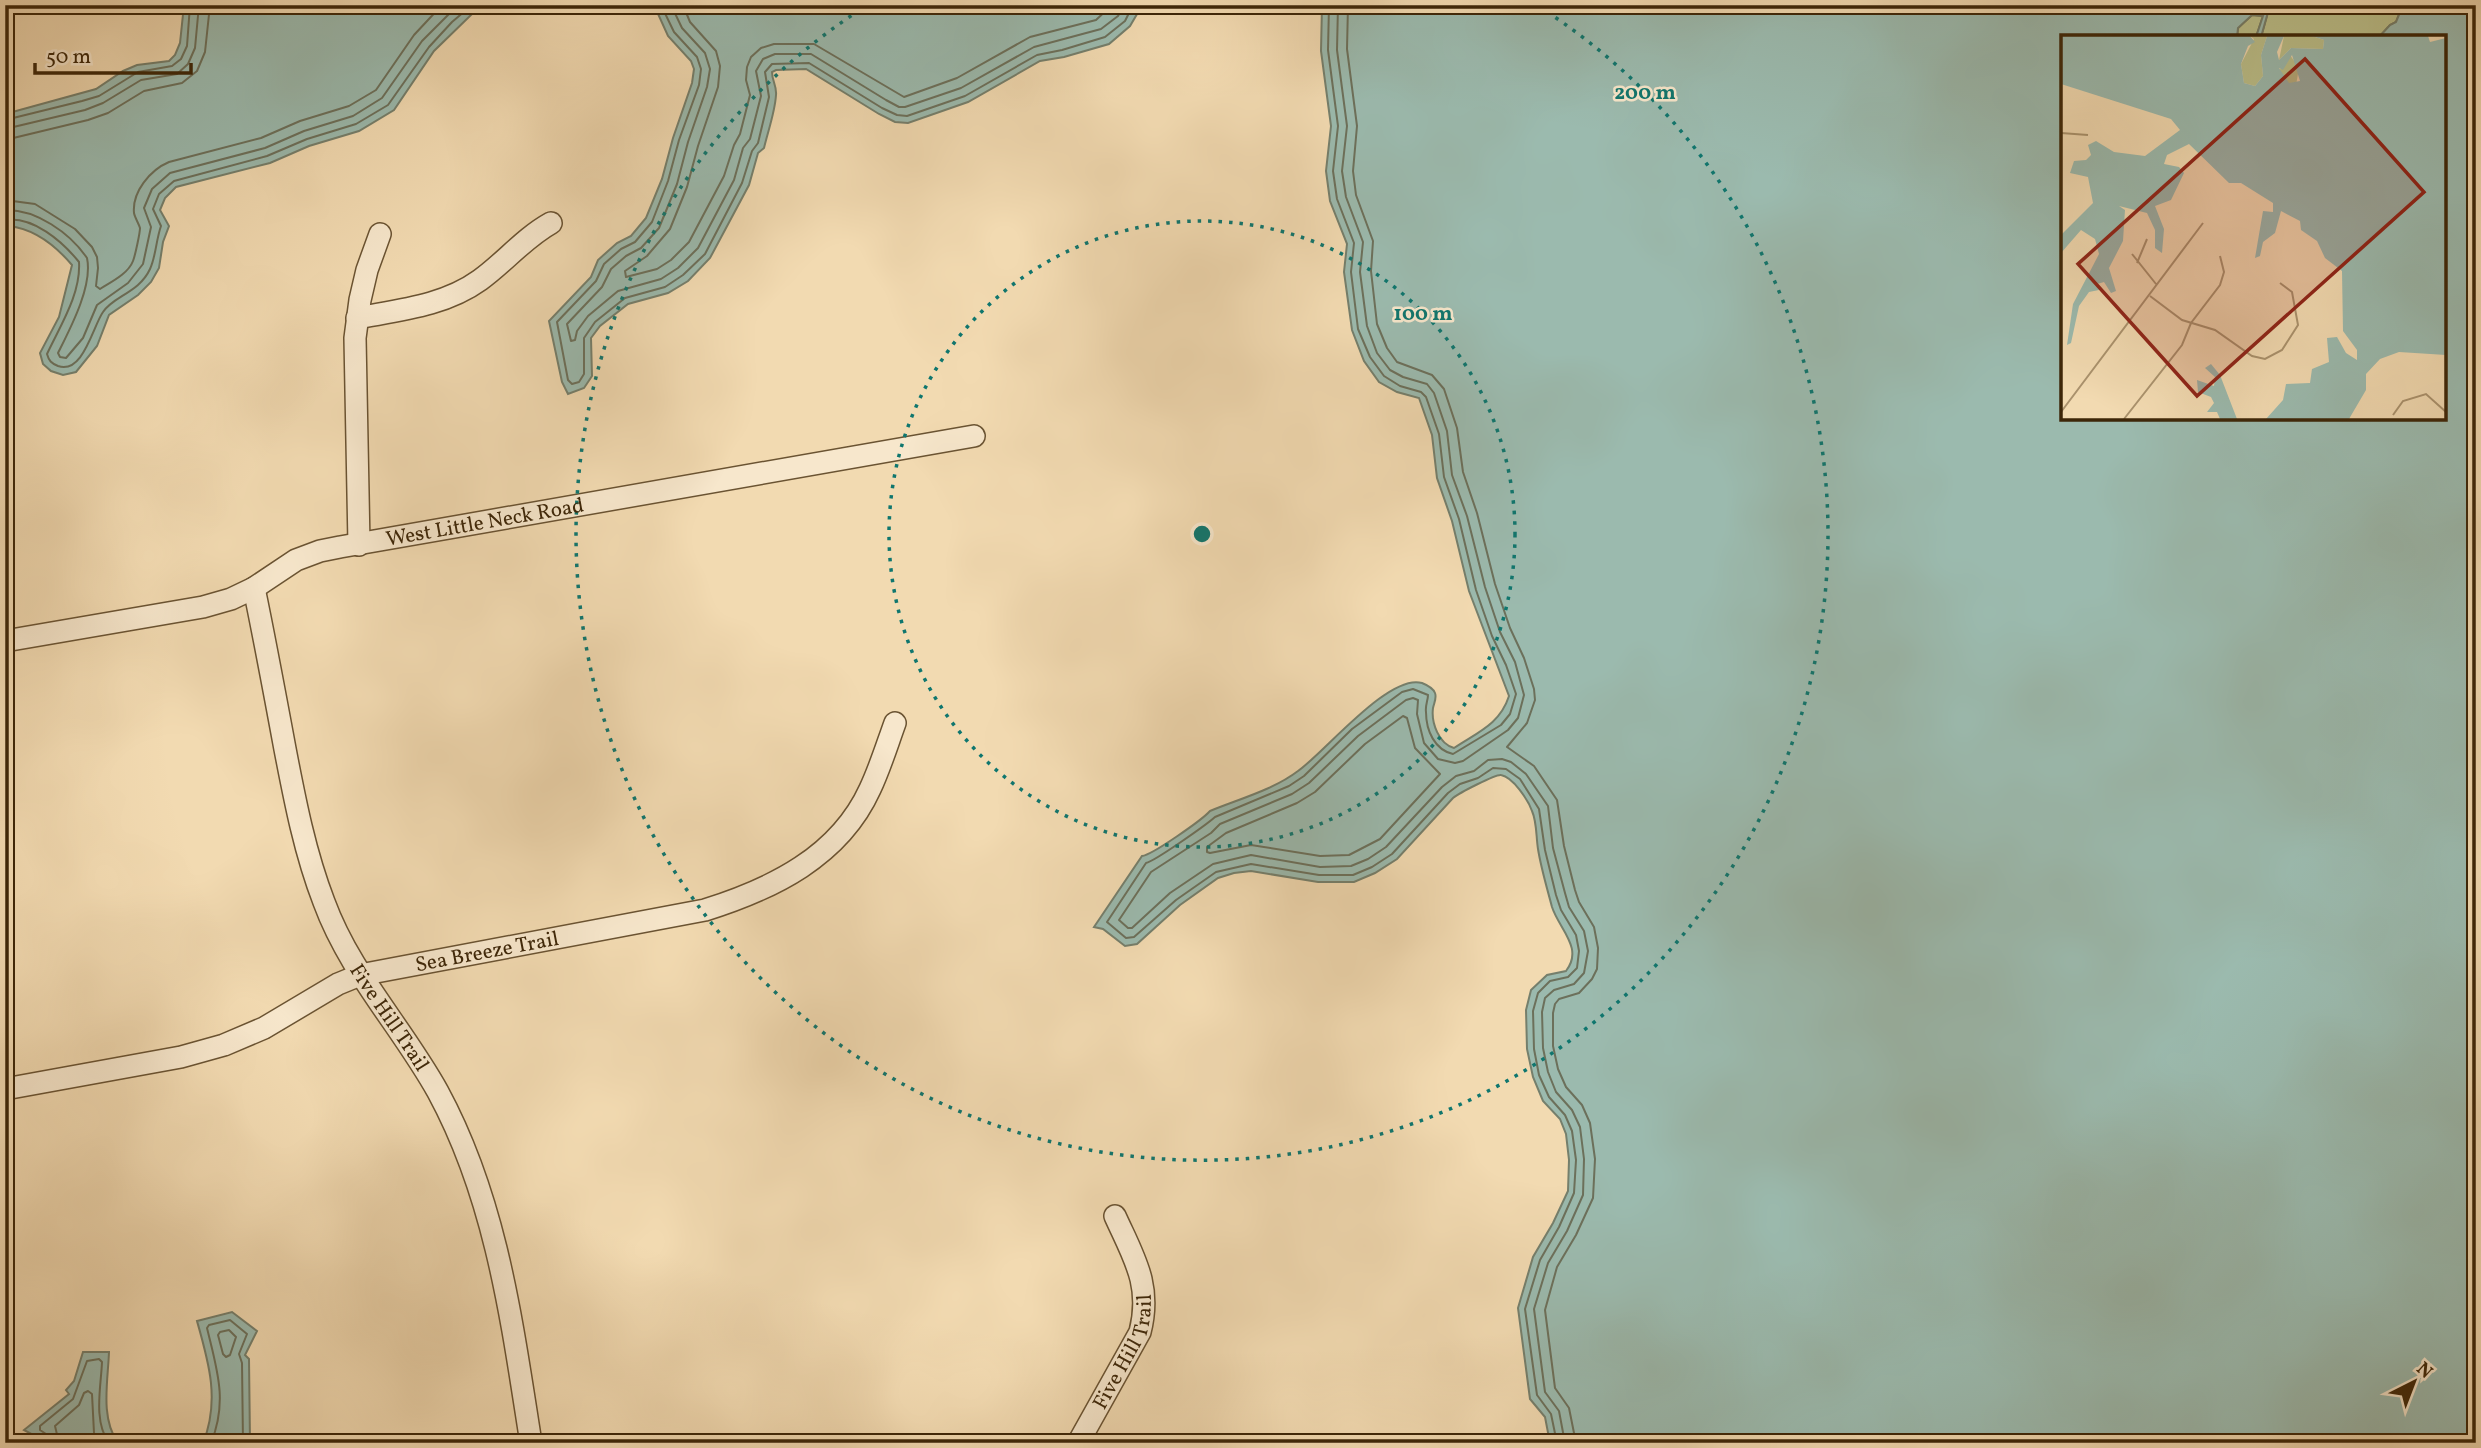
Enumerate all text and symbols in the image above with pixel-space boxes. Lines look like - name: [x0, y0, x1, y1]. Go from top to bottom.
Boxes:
- scale bar: [35, 32, 191, 76]
- inset map: [2061, 35, 2446, 420]
- text: 50 m: [46, 43, 91, 72]
- text: 200 m: [1614, 79, 1676, 108]
- text: 100 m: [1393, 300, 1453, 329]
- street label: West Little Neck Road: [384, 492, 586, 555]
- centre of rings: [1190, 522, 1214, 546]
- street label: Sea Breeze Trail: [413, 925, 561, 980]
- street label: Five Hill Trail: [342, 959, 435, 1077]
- street label: Five Hill Trail: [1087, 1293, 1160, 1415]
- north arrow: [2380, 1346, 2450, 1416]
- text: N: [2410, 1357, 2438, 1385]

